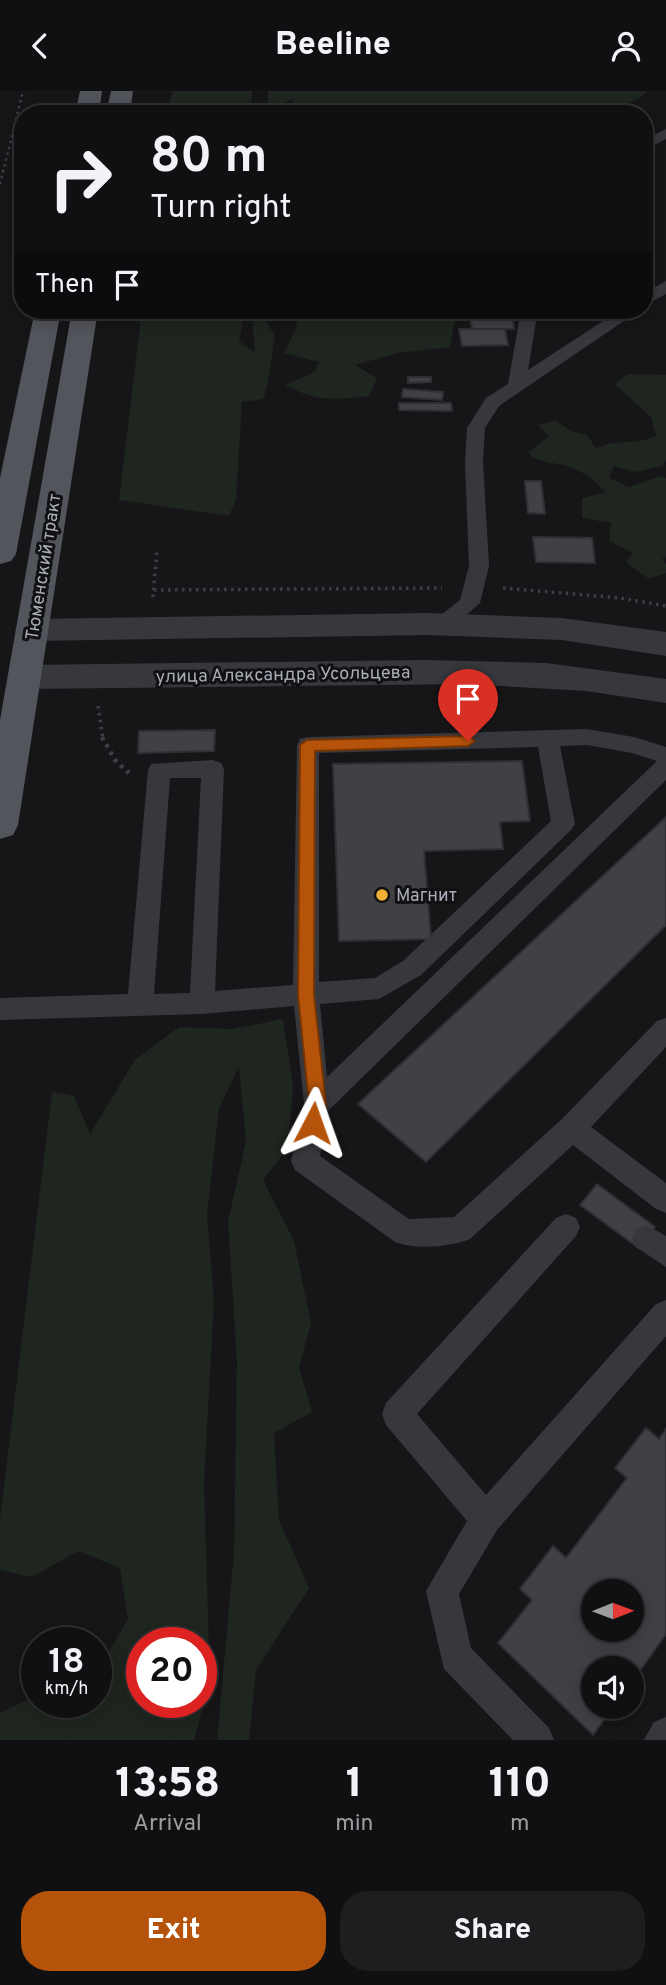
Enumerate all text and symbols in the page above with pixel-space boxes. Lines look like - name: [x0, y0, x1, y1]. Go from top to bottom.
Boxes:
- text: Beeline: [275, 26, 391, 66]
- icon: back: [21, 27, 59, 65]
- icon: person: [607, 27, 645, 65]
- text: 80 m: [150, 128, 267, 190]
- icon: right: [35, 133, 126, 224]
- text: Turn right: [150, 189, 292, 229]
- icon: arrive: [108, 266, 146, 304]
- text: Then: [35, 269, 94, 302]
- street label: Тюменский тракт: [22, 492, 67, 642]
- street label: улица Александра Усольцева: [156, 662, 410, 689]
- pin: [438, 669, 498, 741]
- icon: arrive: [449, 680, 487, 718]
- place label: Магнит: [396, 885, 457, 908]
- marker: Магнит: [374, 887, 390, 903]
- position arrow: [276, 1086, 350, 1160]
- north arrow: [581, 1579, 644, 1641]
- map controls: [581, 1579, 644, 1719]
- speed limit sign: 20: [126, 1627, 217, 1718]
- text: 18: [48, 1641, 85, 1685]
- button: sound: [581, 1656, 644, 1719]
- text: km/h: [45, 1678, 88, 1701]
- text: 13:58: [115, 1759, 220, 1812]
- text: 1: [346, 1759, 363, 1812]
- text: 110: [489, 1759, 551, 1812]
- text: Arrival: [133, 1810, 202, 1839]
- text: min: [335, 1810, 374, 1839]
- text: m: [510, 1810, 529, 1839]
- button: Exit: [21, 1891, 326, 1971]
- button: Share: [340, 1891, 645, 1971]

